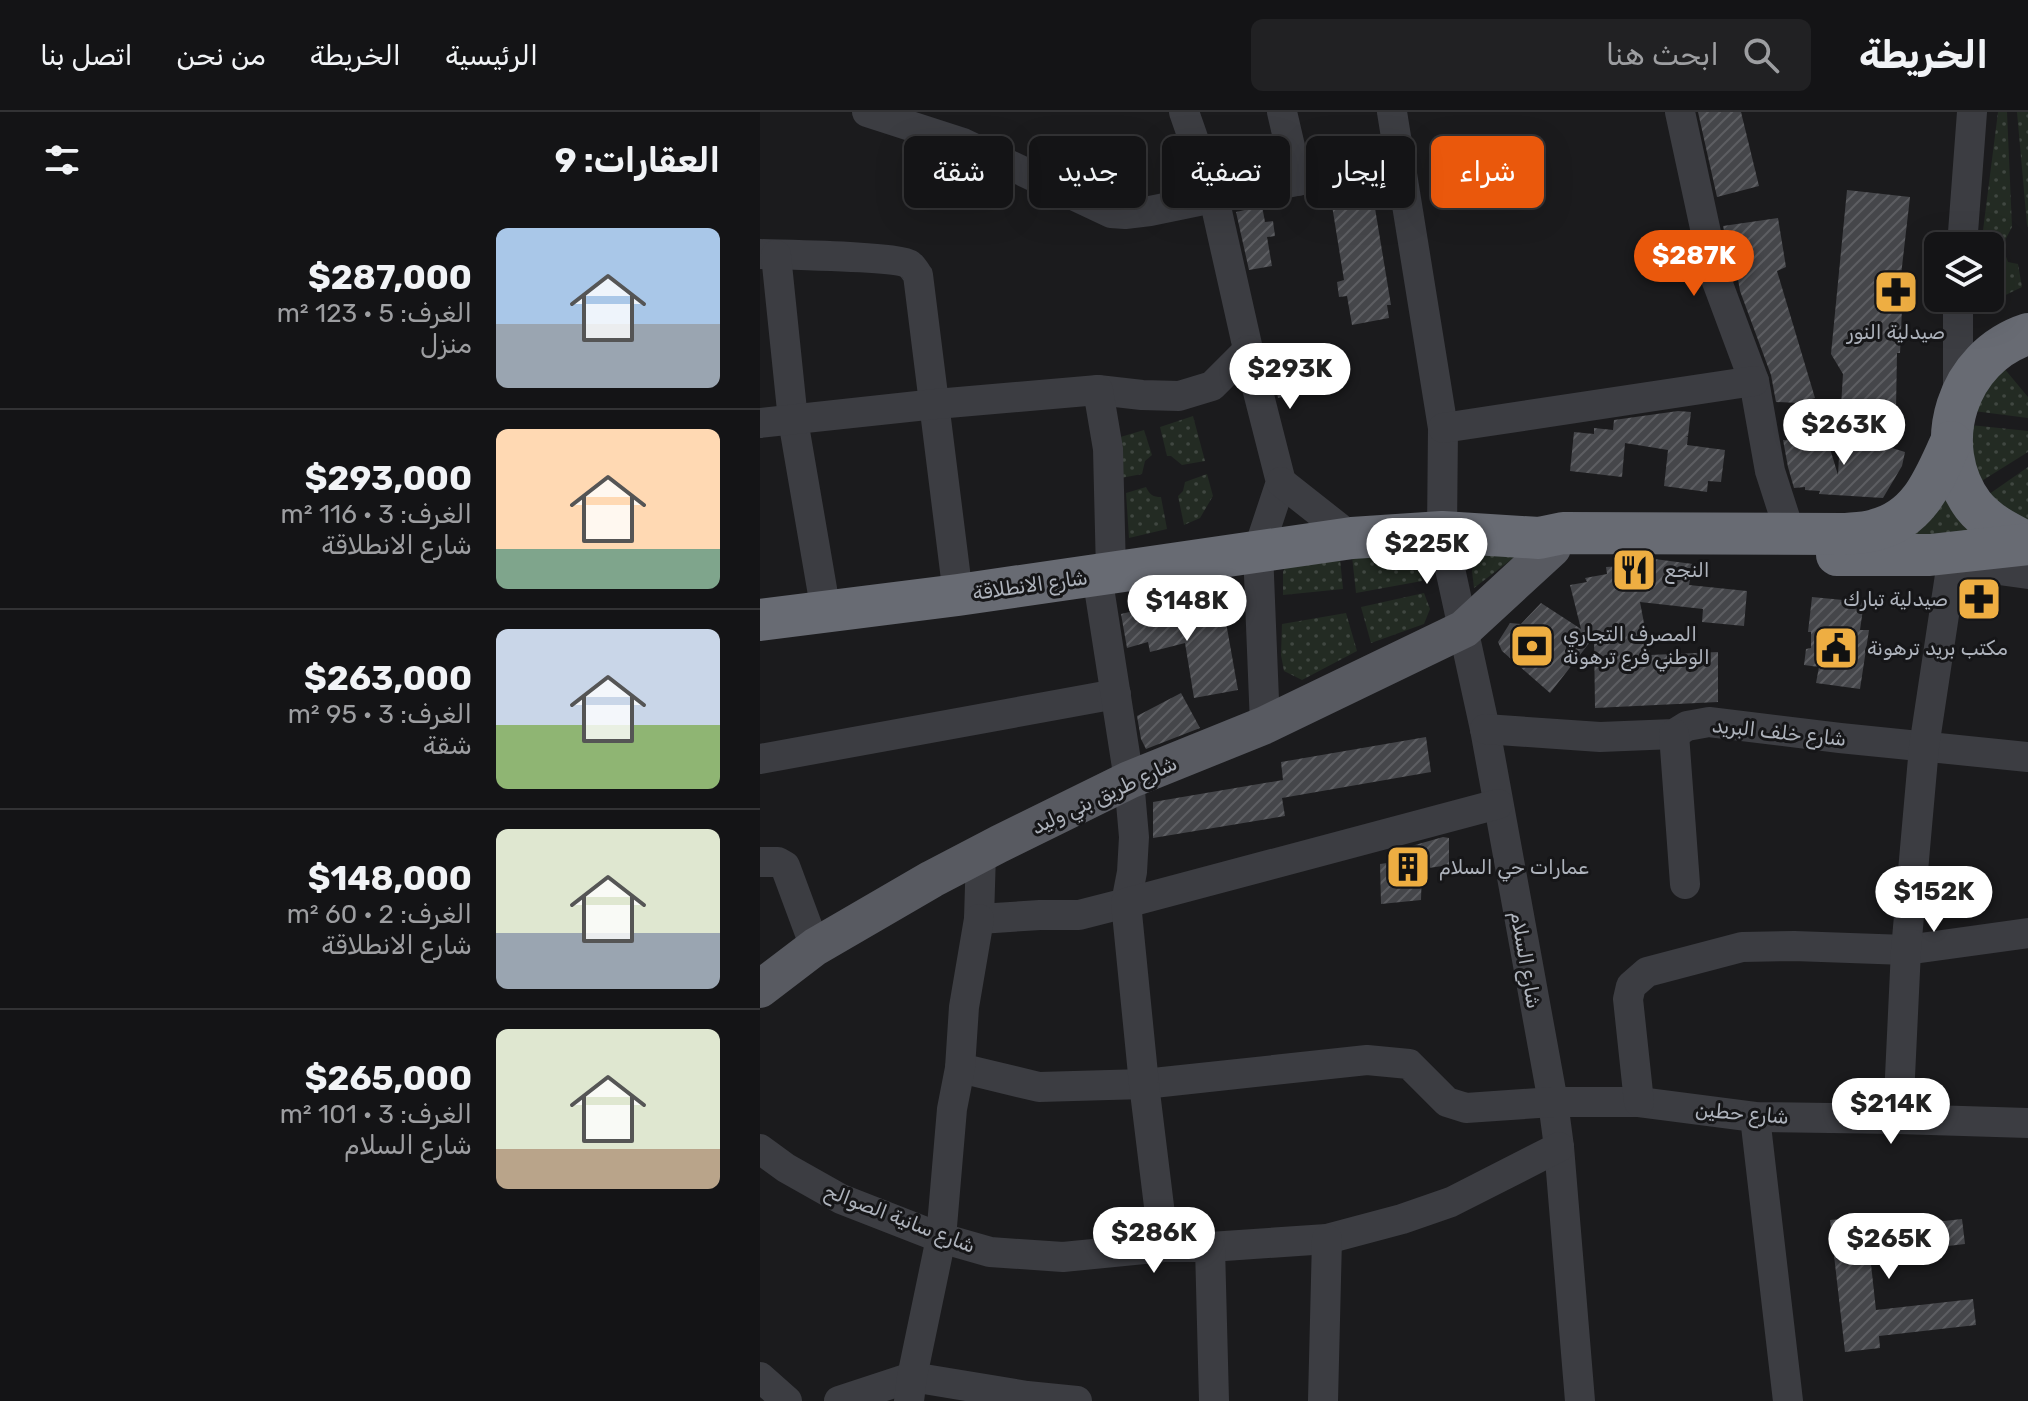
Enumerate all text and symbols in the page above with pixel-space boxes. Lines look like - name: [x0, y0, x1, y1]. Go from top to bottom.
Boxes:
- search box: [1251, 19, 1811, 91]
- text: الخريطة: [1859, 32, 1988, 78]
- icon: search: [1739, 33, 1783, 77]
- text: ابحث هنا: [1606, 37, 1719, 73]
- text: اتصل بنا: [40, 39, 133, 72]
- text: من نحن: [177, 39, 266, 72]
- text: الخريطة: [310, 39, 401, 72]
- text: الرئيسية: [445, 39, 538, 72]
- chip: شقة: [904, 136, 1013, 208]
- chip: جديد: [1029, 136, 1146, 208]
- chip: تصفية: [1162, 136, 1290, 208]
- chip: إيجار: [1306, 136, 1415, 208]
- chip: شراء: [1431, 136, 1544, 208]
- icon: filters: [40, 138, 84, 182]
- text: العقارات: 9: [555, 140, 720, 181]
- pin: $287K: [1638, 230, 1750, 298]
- map controls: [1924, 232, 2004, 312]
- button: layers: [1924, 232, 2004, 312]
- text: $287K: [1652, 240, 1736, 271]
- text: $287,000: [308, 257, 472, 298]
- icon: home: [560, 260, 656, 356]
- pharmacy icon: صيدلية النور: [1872, 268, 1920, 316]
- text: الغرف: 5 · 123 m²: [277, 298, 472, 329]
- place label: صيدلية النور: [1846, 320, 1945, 344]
- text: منزل: [420, 329, 472, 360]
- pin: $293K: [1234, 343, 1346, 411]
- text: $293K: [1247, 353, 1333, 384]
- pin: $263K: [1788, 399, 1900, 467]
- text: $263K: [1801, 409, 1887, 440]
- text: $293,000: [305, 458, 472, 499]
- icon: home: [560, 461, 656, 557]
- text: الغرف: 3 · 116 m²: [281, 499, 472, 530]
- pin: $225K: [1371, 518, 1483, 586]
- text: $225K: [1384, 528, 1470, 559]
- text: شارع الانطلاقة: [321, 530, 472, 561]
- restaurant icon: النجع: [1610, 546, 1658, 594]
- place label: النجع: [1665, 558, 1710, 584]
- street label: شارع الانطلاقة: [971, 565, 1089, 607]
- pin: $148K: [1131, 575, 1243, 643]
- pharmacy icon: صيدلية تبارك: [1955, 575, 2003, 623]
- text: $148K: [1146, 585, 1228, 616]
- place label: صيدلية تبارك: [1843, 587, 1948, 611]
- bank icon: المصرف التجاري الوطني فرع ترهونة: [1508, 622, 1556, 670]
- place label: المصرف التجاري الوطني فرع ترهونة: [1563, 622, 1710, 672]
- public building icon: مكتب بريد ترهونة: [1812, 624, 1860, 672]
- place label: مكتب بريد ترهونة: [1867, 636, 2008, 660]
- text: $263,000: [304, 658, 472, 699]
- icon: home: [560, 661, 656, 757]
- text: الغرف: 3 · 95 m²: [288, 699, 472, 730]
- street label: شارع خلف البريد: [1710, 713, 1847, 753]
- text: شقة: [423, 730, 472, 761]
- street label: شارع طريق بني وليد: [1027, 751, 1182, 842]
- building icon: عمارات حي السلام: [1384, 843, 1432, 891]
- place label: عمارات حي السلام: [1439, 855, 1589, 882]
- text: $148,000: [308, 858, 472, 899]
- icon: home: [560, 861, 656, 957]
- pin: $152K: [1878, 866, 1990, 934]
- text: $152K: [1893, 876, 1975, 907]
- text: الغرف: 2 · 60 m²: [287, 899, 472, 930]
- street label: شارع السلام: [1504, 910, 1546, 1011]
- text: شارع الانطلاقة: [321, 930, 472, 961]
- text: $265,000: [305, 1058, 472, 1099]
- icon: home: [560, 1061, 656, 1157]
- pin: $214K: [1835, 1078, 1947, 1146]
- text: $214K: [1850, 1088, 1932, 1119]
- street label: شارع حطين: [1694, 1097, 1790, 1131]
- text: الغرف: 3 · 101 m²: [280, 1099, 472, 1130]
- text: شارع السلام: [344, 1130, 472, 1161]
- street label: شارع سانية الصوالح: [820, 1178, 979, 1260]
- pin: $286K: [1098, 1207, 1210, 1275]
- pin: $265K: [1833, 1213, 1945, 1281]
- text: $286K: [1111, 1217, 1197, 1248]
- text: $265K: [1846, 1223, 1932, 1254]

